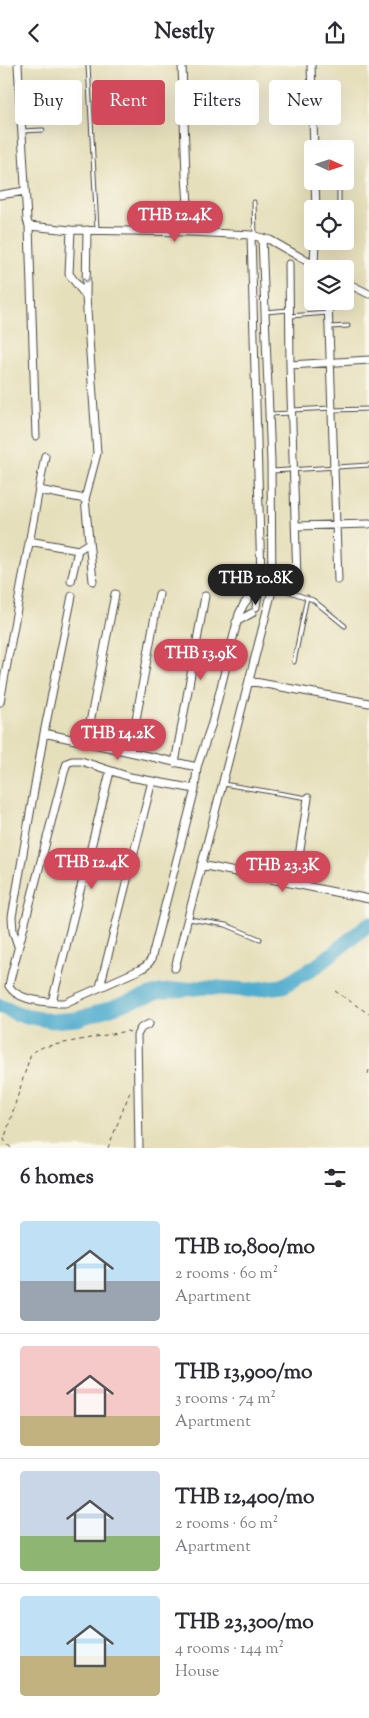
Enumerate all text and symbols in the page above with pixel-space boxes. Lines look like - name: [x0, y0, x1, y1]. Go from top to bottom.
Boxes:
- text: Nestly: [154, 17, 215, 49]
- icon: back: [20, 19, 48, 47]
- icon: share: [321, 19, 349, 47]
- chip: Buy: [15, 80, 82, 125]
- chip: Rent: [92, 80, 165, 125]
- chip: Filters: [175, 80, 259, 125]
- chip: New: [269, 80, 341, 125]
- north arrow: [304, 140, 354, 190]
- map controls: [304, 140, 354, 310]
- button: locate: [304, 200, 354, 250]
- pin: THB 12.4K: [118, 201, 232, 243]
- text: THB 12.4K: [138, 205, 212, 228]
- button: layers: [304, 260, 354, 310]
- one-way arrow: [81, 276, 91, 283]
- pin: THB 10.8K: [199, 563, 313, 606]
- text: THB 10.8K: [219, 568, 293, 591]
- pin: THB 13.9K: [144, 639, 258, 681]
- text: THB 13.9K: [165, 643, 237, 666]
- pin: THB 14.2K: [61, 719, 175, 761]
- text: THB 14.2K: [81, 723, 155, 746]
- pin: THB 12.4K: [35, 847, 149, 890]
- pin: THB 23.3K: [226, 851, 340, 893]
- text: THB 12.4K: [55, 852, 129, 875]
- text: THB 23.3K: [246, 855, 320, 878]
- text: 6 homes: [20, 1163, 94, 1193]
- icon: filters: [321, 1164, 349, 1192]
- text: THB 10,800/mo: [175, 1233, 315, 1263]
- icon: home: [60, 1241, 120, 1301]
- text: 2 rooms · 60 m²: [175, 1263, 278, 1286]
- text: Apartment: [175, 1286, 251, 1309]
- text: THB 13,900/mo: [175, 1358, 312, 1388]
- icon: home: [60, 1366, 120, 1426]
- text: 3 rooms · 74 m²: [175, 1388, 276, 1411]
- text: Apartment: [175, 1411, 251, 1434]
- text: THB 12,400/mo: [175, 1483, 314, 1513]
- icon: home: [60, 1491, 120, 1551]
- text: 2 rooms · 60 m²: [175, 1513, 278, 1536]
- text: Apartment: [175, 1536, 251, 1559]
- text: THB 23,300/mo: [175, 1608, 314, 1638]
- icon: home: [60, 1616, 120, 1676]
- text: 4 rooms · 144 m²: [175, 1638, 284, 1661]
- text: House: [175, 1661, 219, 1684]

